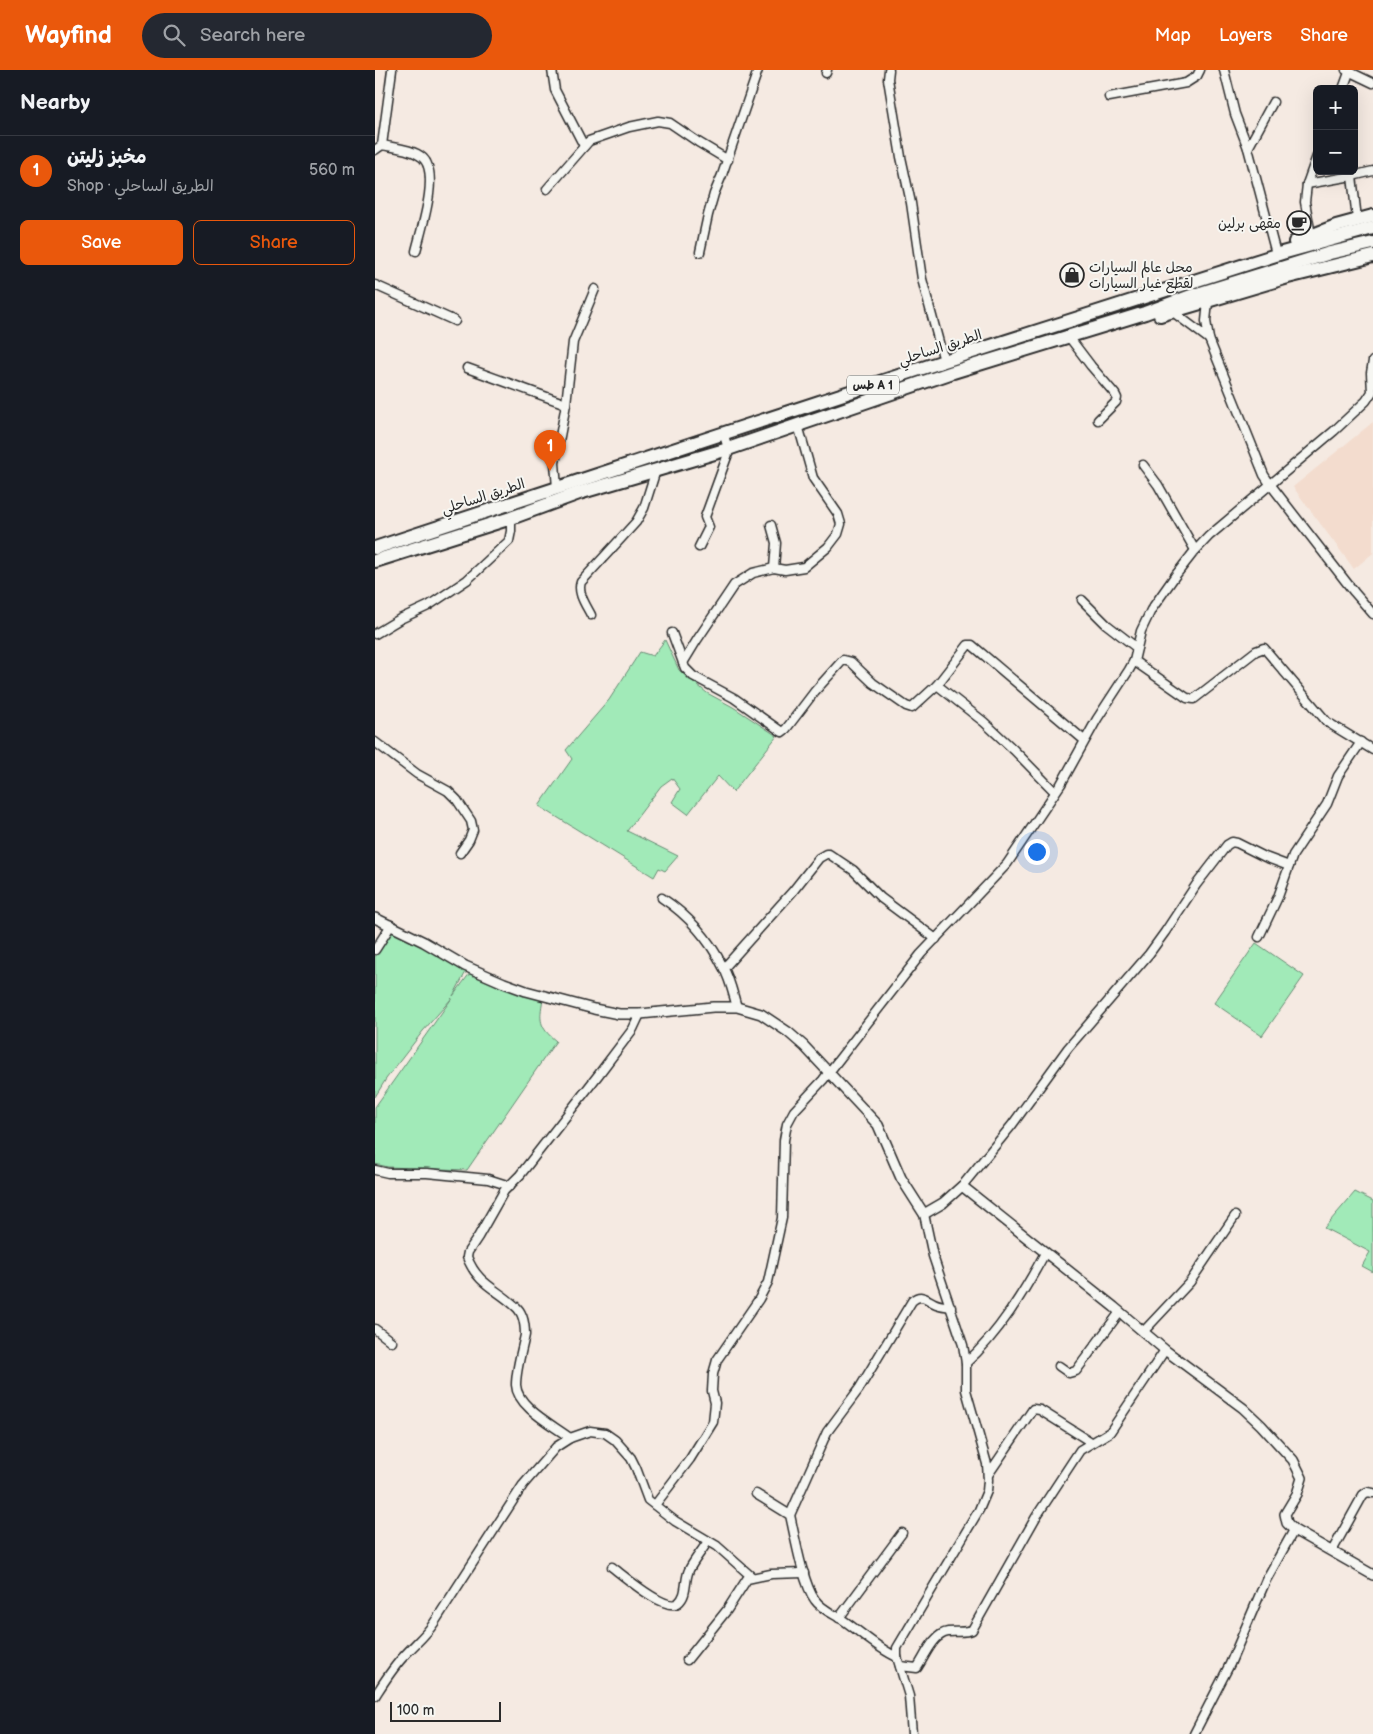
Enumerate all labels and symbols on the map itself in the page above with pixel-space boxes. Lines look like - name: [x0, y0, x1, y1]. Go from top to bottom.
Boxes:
- cafe icon: مقهى برلين: [1286, 210, 1312, 236]
- place label: مقهى برلين: [1218, 215, 1281, 232]
- place label: محل عالم السيارات لقطع غيار السيارات: [1089, 259, 1193, 294]
- shop icon: محل عالم السيارات لقطع غيار السيارات: [1059, 262, 1085, 288]
- street label: الطريق الساحلي: [896, 326, 985, 373]
- road number: طس A 1: [847, 376, 899, 394]
- pin: 1: [534, 430, 566, 471]
- street label: الطريق الساحلي: [439, 475, 528, 522]
- your location: [1024, 839, 1050, 865]
- scale bar: [390, 1699, 501, 1722]

